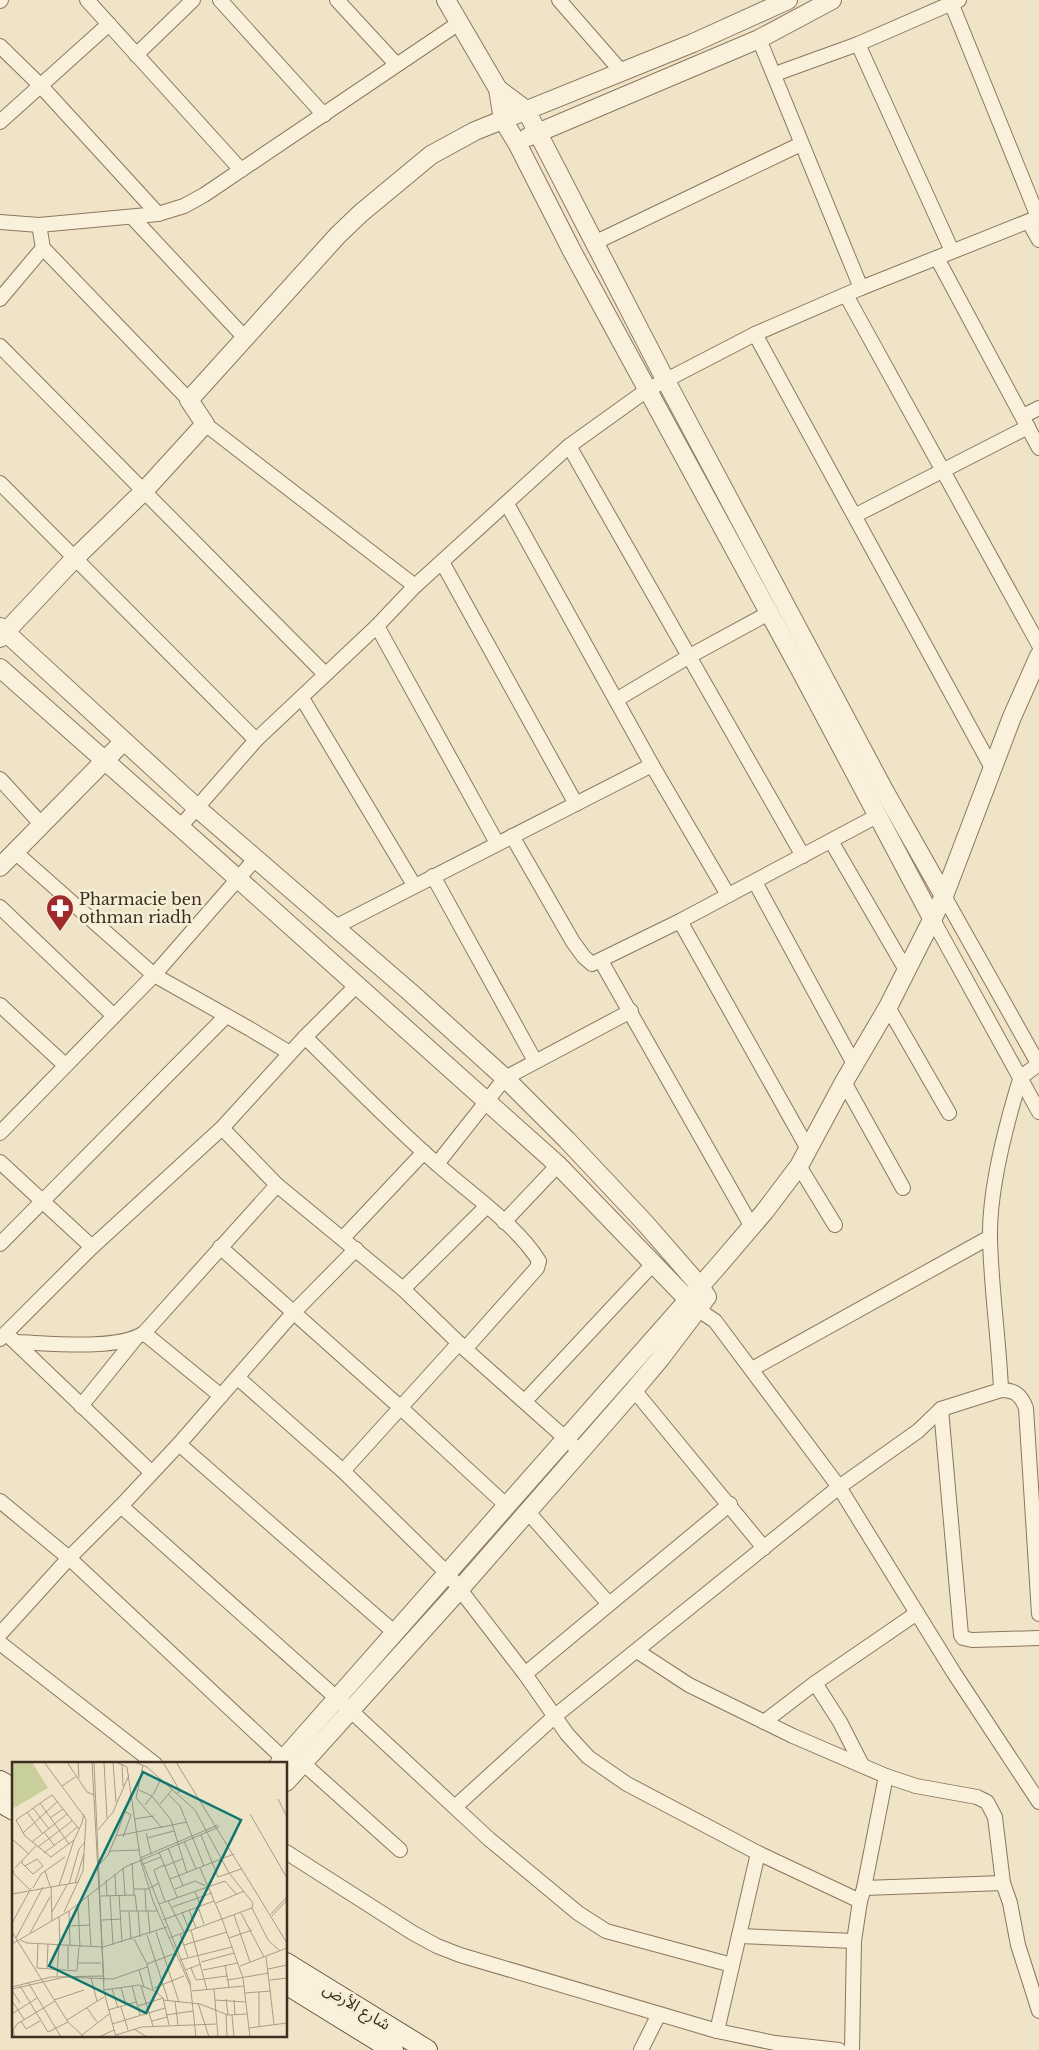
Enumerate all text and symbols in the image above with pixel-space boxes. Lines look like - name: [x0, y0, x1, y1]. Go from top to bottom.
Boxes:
- place label: Pharmacie ben othman riadh: [79, 889, 202, 927]
- pharmacy icon: Pharmacie ben othman riadh: [45, 893, 75, 932]
- inset map: [12, 1762, 288, 2038]
- street label: شارع الأرض: [318, 1978, 394, 2037]

